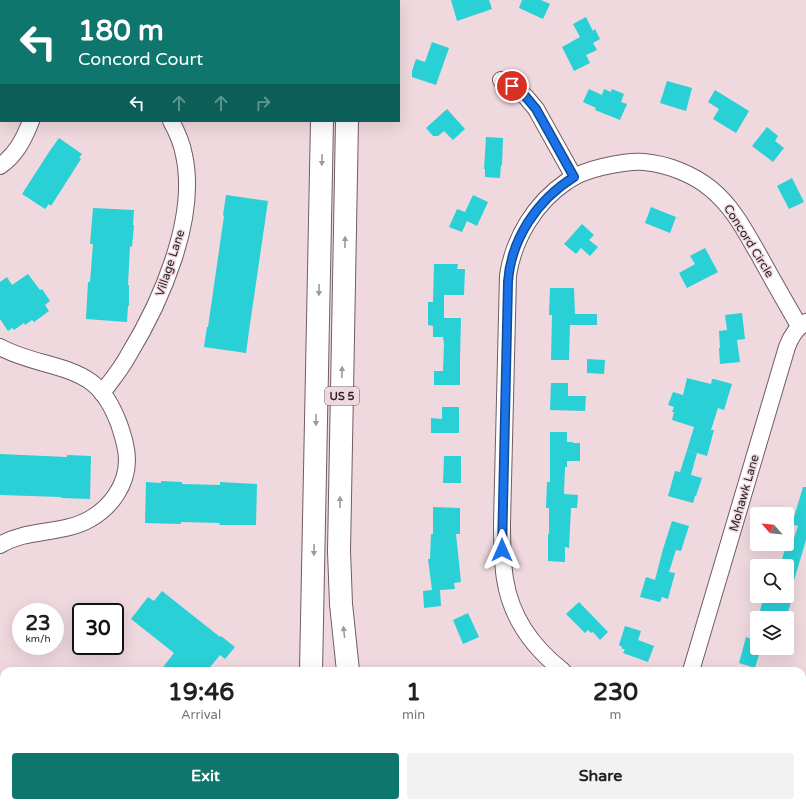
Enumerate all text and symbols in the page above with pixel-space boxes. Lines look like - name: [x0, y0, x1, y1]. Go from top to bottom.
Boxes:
- text: 180 m: [78, 14, 164, 48]
- icon: left: [12, 16, 64, 68]
- text: Concord Court: [78, 48, 203, 70]
- pin: [495, 69, 529, 103]
- icon: arrive: [501, 75, 523, 97]
- icon: left: [126, 92, 148, 114]
- icon: ahead: [168, 92, 190, 114]
- icon: ahead: [210, 92, 232, 114]
- icon: right: [252, 92, 274, 114]
- one-way arrow: [319, 154, 325, 167]
- street label: Concord Circle: [721, 202, 777, 280]
- street label: Village Lane: [153, 228, 187, 298]
- one-way arrow: [342, 235, 348, 248]
- one-way arrow: [316, 284, 322, 297]
- one-way arrow: [339, 365, 345, 378]
- road number: US 5: [325, 387, 359, 405]
- one-way arrow: [313, 414, 319, 427]
- street label: Mohawk Lane: [726, 453, 762, 533]
- one-way arrow: [337, 495, 343, 508]
- north arrow: [750, 507, 794, 551]
- map controls: [750, 507, 794, 655]
- position arrow: [481, 529, 523, 571]
- one-way arrow: [310, 544, 317, 556]
- button: search: [750, 559, 794, 603]
- speed limit sign: 30: [72, 603, 124, 655]
- button: layers: [750, 611, 794, 655]
- text: 23: [25, 612, 51, 636]
- one-way arrow: [341, 626, 347, 638]
- text: km/h: [25, 633, 51, 645]
- text: 19:46: [168, 678, 234, 707]
- text: 1: [406, 678, 421, 707]
- text: 230: [593, 678, 638, 707]
- text: Arrival: [181, 707, 221, 723]
- text: min: [402, 707, 425, 723]
- text: m: [610, 707, 622, 723]
- button: Exit: [12, 753, 399, 799]
- button: Share: [407, 753, 794, 799]

